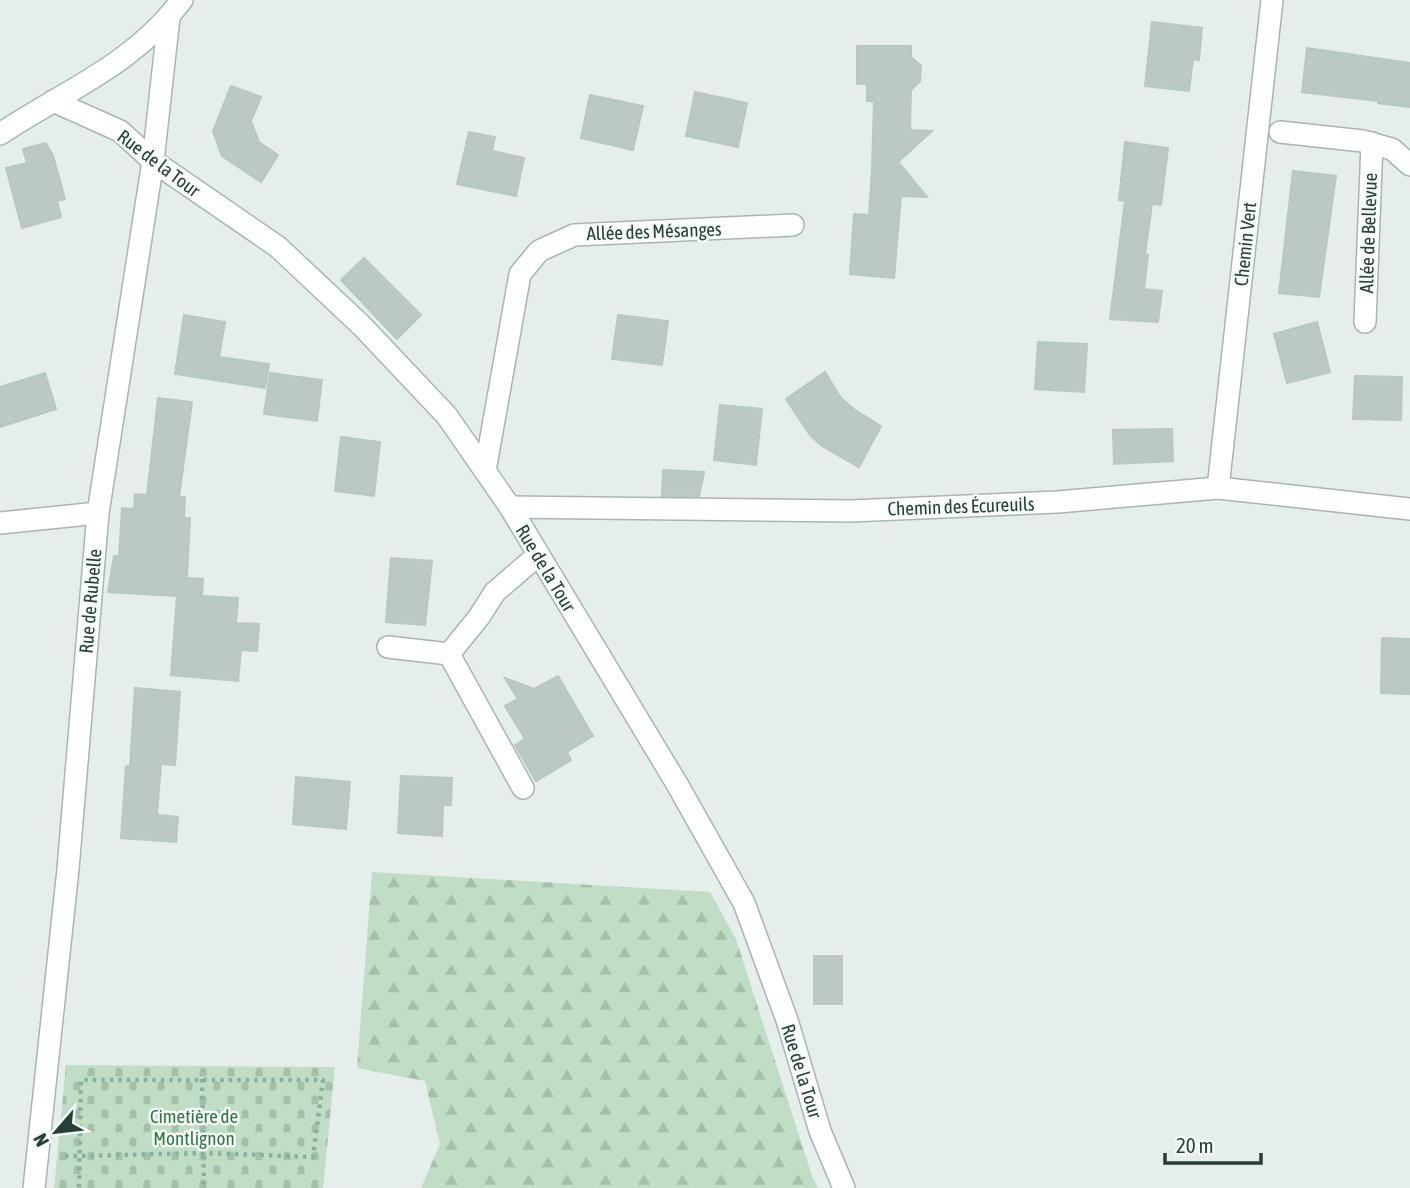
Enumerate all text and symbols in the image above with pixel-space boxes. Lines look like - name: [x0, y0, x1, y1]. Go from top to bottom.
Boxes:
- street label: Rue de la Tour: [113, 125, 205, 201]
- street label: Allée de Bellevue: [1355, 172, 1381, 294]
- street label: Chemin Vert: [1230, 201, 1260, 287]
- street label: Allée des Mésanges: [586, 218, 722, 244]
- street label: Chemin des Écureuils: [887, 492, 1035, 520]
- street label: Rue de la Tour: [511, 521, 581, 616]
- street label: Rue de Rubelle: [74, 548, 106, 654]
- street label: Rue de la Tour: [777, 1021, 827, 1121]
- north arrow: [21, 1097, 91, 1167]
- park label: Cimetière de Montlignon: [150, 1105, 238, 1149]
- scale bar: [1165, 1122, 1261, 1166]
- text: N: [29, 1130, 53, 1150]
- text: 20 m: [1176, 1133, 1214, 1157]

